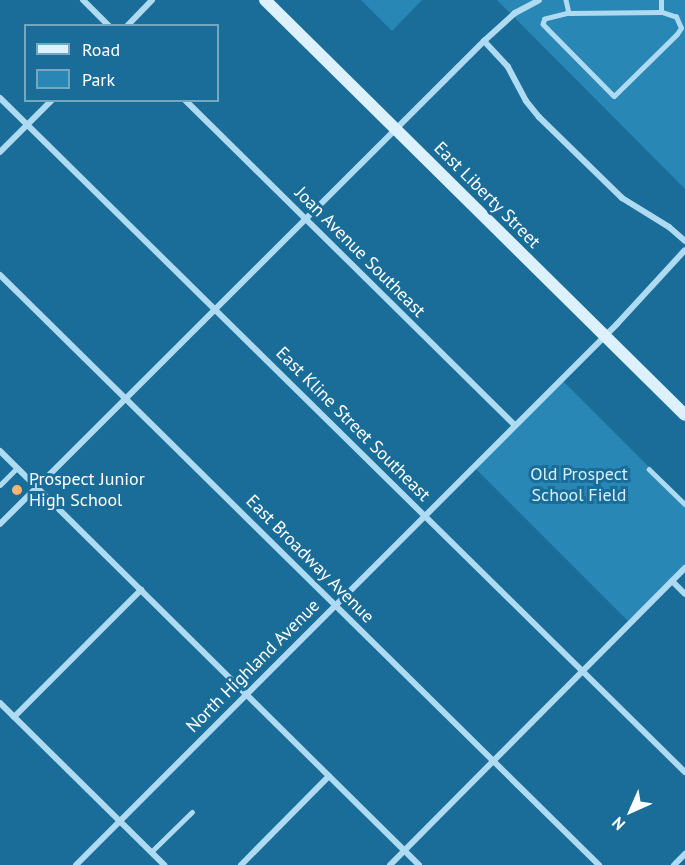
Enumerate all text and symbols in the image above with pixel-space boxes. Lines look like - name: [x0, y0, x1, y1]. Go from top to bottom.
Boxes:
- legend: [24, 24, 219, 102]
- text: Road: [82, 38, 120, 61]
- text: Park: [82, 68, 115, 91]
- street label: East Liberty Street: [429, 137, 545, 253]
- street label: Joan Avenue Southeast: [290, 182, 430, 322]
- street label: East Kline Street Southeast: [271, 342, 435, 506]
- park label: Old Prospect School Field: [530, 464, 628, 506]
- place label: Prospect Junior High School: [29, 469, 145, 512]
- marker: Prospect Junior High School: [10, 483, 24, 497]
- street label: East Broadway Avenue: [241, 490, 379, 628]
- street label: North Highland Avenue: [182, 595, 324, 737]
- north arrow: [601, 781, 661, 841]
- text: N: [607, 813, 629, 835]

